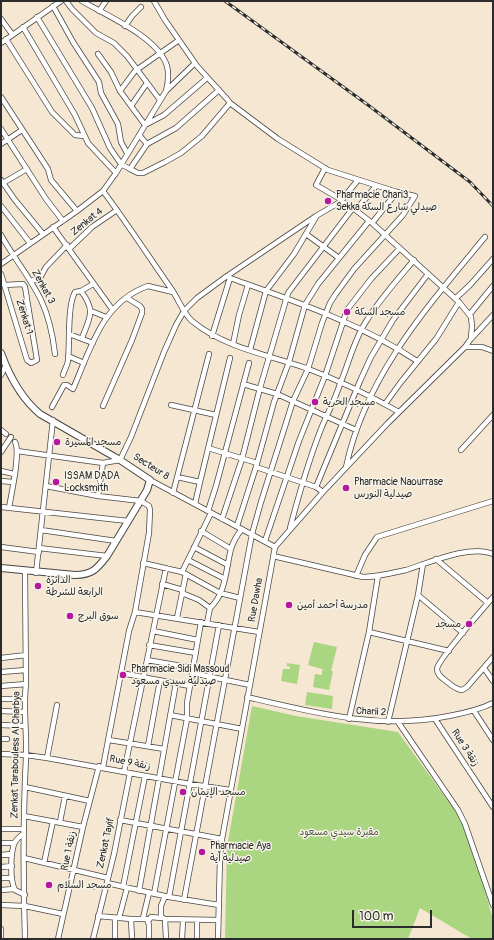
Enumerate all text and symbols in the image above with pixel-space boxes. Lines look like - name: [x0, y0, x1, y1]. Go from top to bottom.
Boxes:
- place label: Pharmacie Chari3 Sekka صيدلي شارع السكة: [336, 189, 437, 212]
- marker: Pharmacie Chari3 Sekka صيدلي شارع السكة: [323, 196, 333, 206]
- street label: Zenkat 4: [69, 205, 105, 239]
- street label: Zenkat 3: [29, 268, 57, 306]
- street label: Zenkat 1: [13, 298, 35, 336]
- place label: مسجد السكة: [355, 306, 405, 318]
- marker: مسجد السكة: [342, 307, 352, 317]
- place label: مسجد الحرية: [323, 396, 375, 408]
- marker: مسجد الحرية: [310, 397, 320, 407]
- place label: مسجد المسيرة: [65, 436, 121, 448]
- marker: مسجد المسيرة: [52, 437, 62, 447]
- street label: Secteur 8: [131, 451, 171, 483]
- place label: ISSAM DADA Locksmith: [64, 470, 120, 494]
- place label: Pharmacie Naourrase صيدلية النورس: [354, 476, 443, 500]
- marker: ISSAM DADA Locksmith: [51, 477, 61, 487]
- marker: Pharmacie Naourrase صيدلية النورس: [341, 483, 351, 493]
- place label: الدائرة الرابعة للشرطة: [46, 574, 103, 598]
- street label: Rue Dawha: [246, 577, 266, 623]
- marker: الدائرة الرابعة للشرطة: [33, 581, 43, 591]
- place label: مدرسة أحمد أمين: [297, 599, 368, 611]
- marker: مدرسة أحمد أمين: [284, 600, 294, 610]
- place label: سوق البرج: [78, 610, 119, 622]
- marker: سوق البرج: [65, 611, 75, 621]
- place label: مسجد: [435, 618, 461, 630]
- marker: مسجد: [464, 619, 474, 629]
- place label: Pharmacie Sidi Massoud صيدلية سيدي مسعود: [131, 663, 229, 686]
- marker: Pharmacie Sidi Massoud صيدلية سيدي مسعود: [118, 670, 128, 680]
- street label: Zenkat Tarabouless Al Charbya: [9, 691, 23, 819]
- street label: Charii 2: [356, 705, 386, 719]
- street label: Rue 3 زنقة: [449, 727, 481, 769]
- street label: Rue 9 زنقة: [108, 753, 152, 773]
- place label: مسجد الإيمان: [191, 786, 246, 798]
- marker: مسجد الإيمان: [178, 787, 188, 797]
- street label: Zenkat Tayif: [95, 816, 117, 870]
- park label: مقبرة سيدي مسعود: [299, 826, 379, 838]
- street label: Rue 1 زنقة: [59, 830, 79, 872]
- place label: Pharmacie Aya صيدلية اًية: [210, 840, 271, 864]
- marker: Pharmacie Aya صيدلية اًية: [197, 847, 207, 857]
- place label: مسجد السلام: [57, 879, 112, 891]
- marker: مسجد السلام: [44, 880, 54, 890]
- scale bar: [354, 902, 434, 928]
- text: 100 m: [359, 909, 393, 924]

